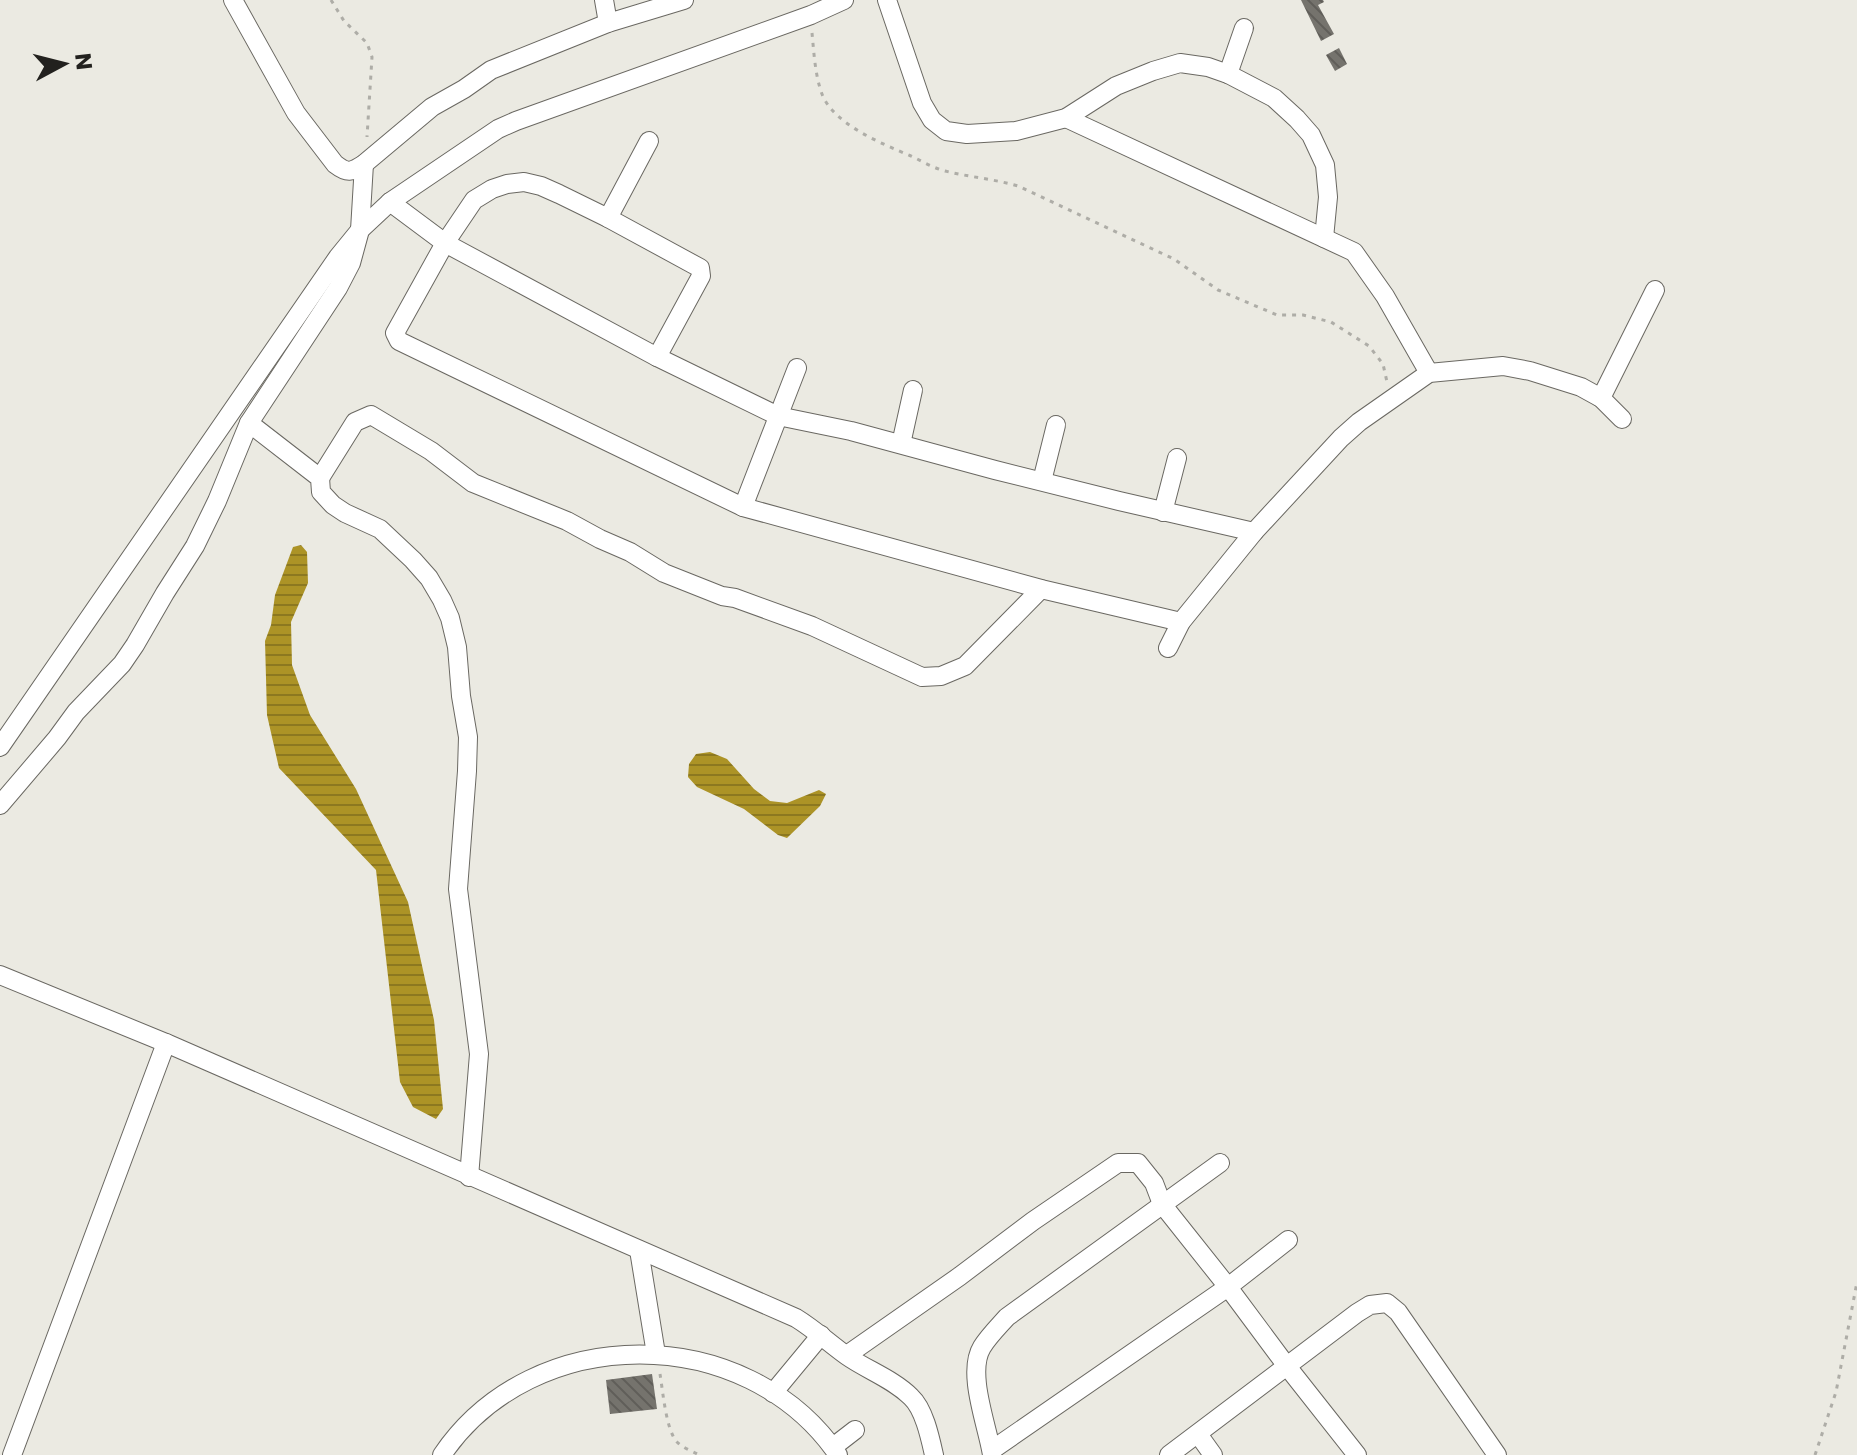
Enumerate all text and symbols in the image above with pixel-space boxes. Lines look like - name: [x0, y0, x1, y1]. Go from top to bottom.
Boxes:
- north arrow: [24, 24, 104, 104]
- text: N: [67, 52, 100, 72]

